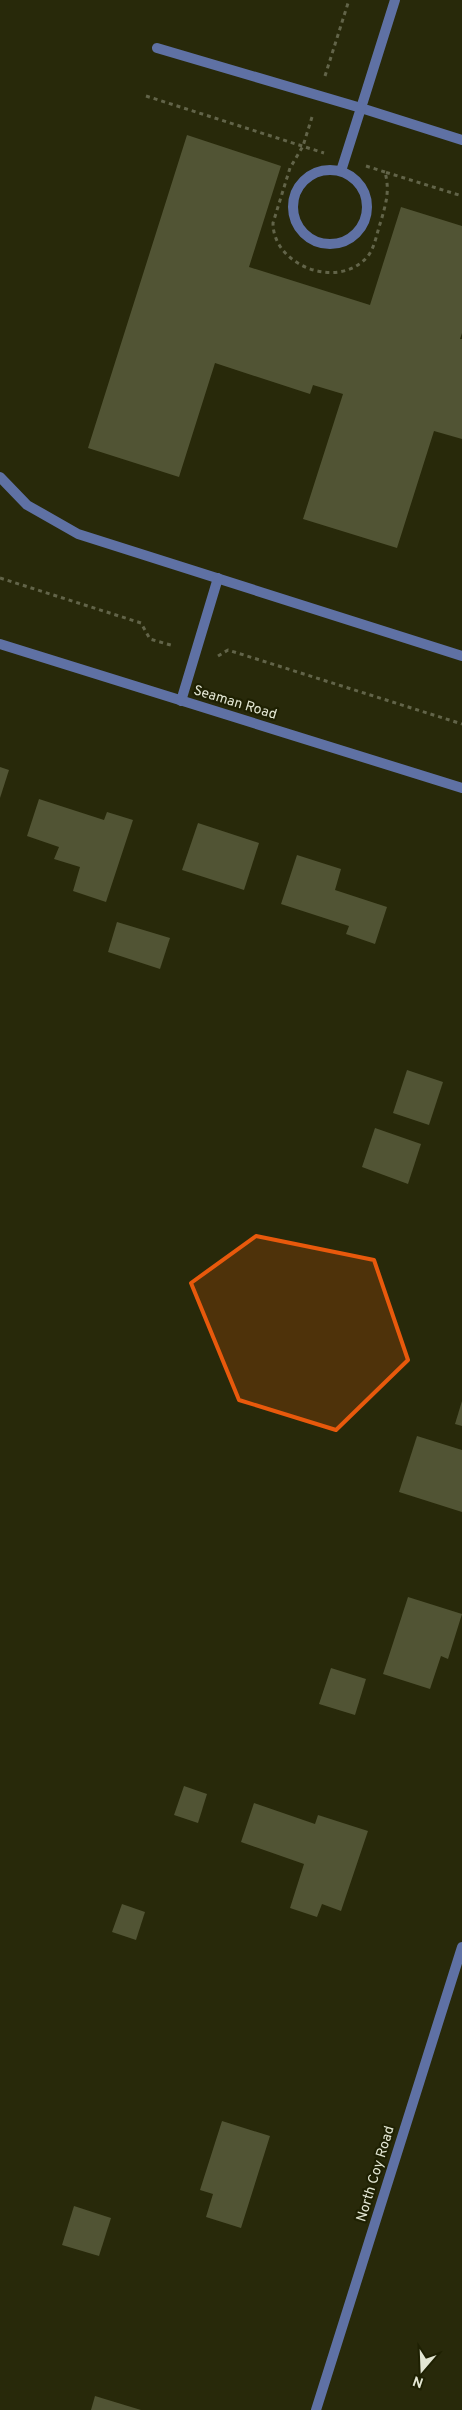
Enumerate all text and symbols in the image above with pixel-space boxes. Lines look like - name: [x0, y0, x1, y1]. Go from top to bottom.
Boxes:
- street label: Seaman Road: [191, 682, 279, 724]
- street label: North Coy Road: [353, 2124, 399, 2224]
- north arrow: [397, 2345, 447, 2395]
- text: N: [411, 2371, 426, 2391]

